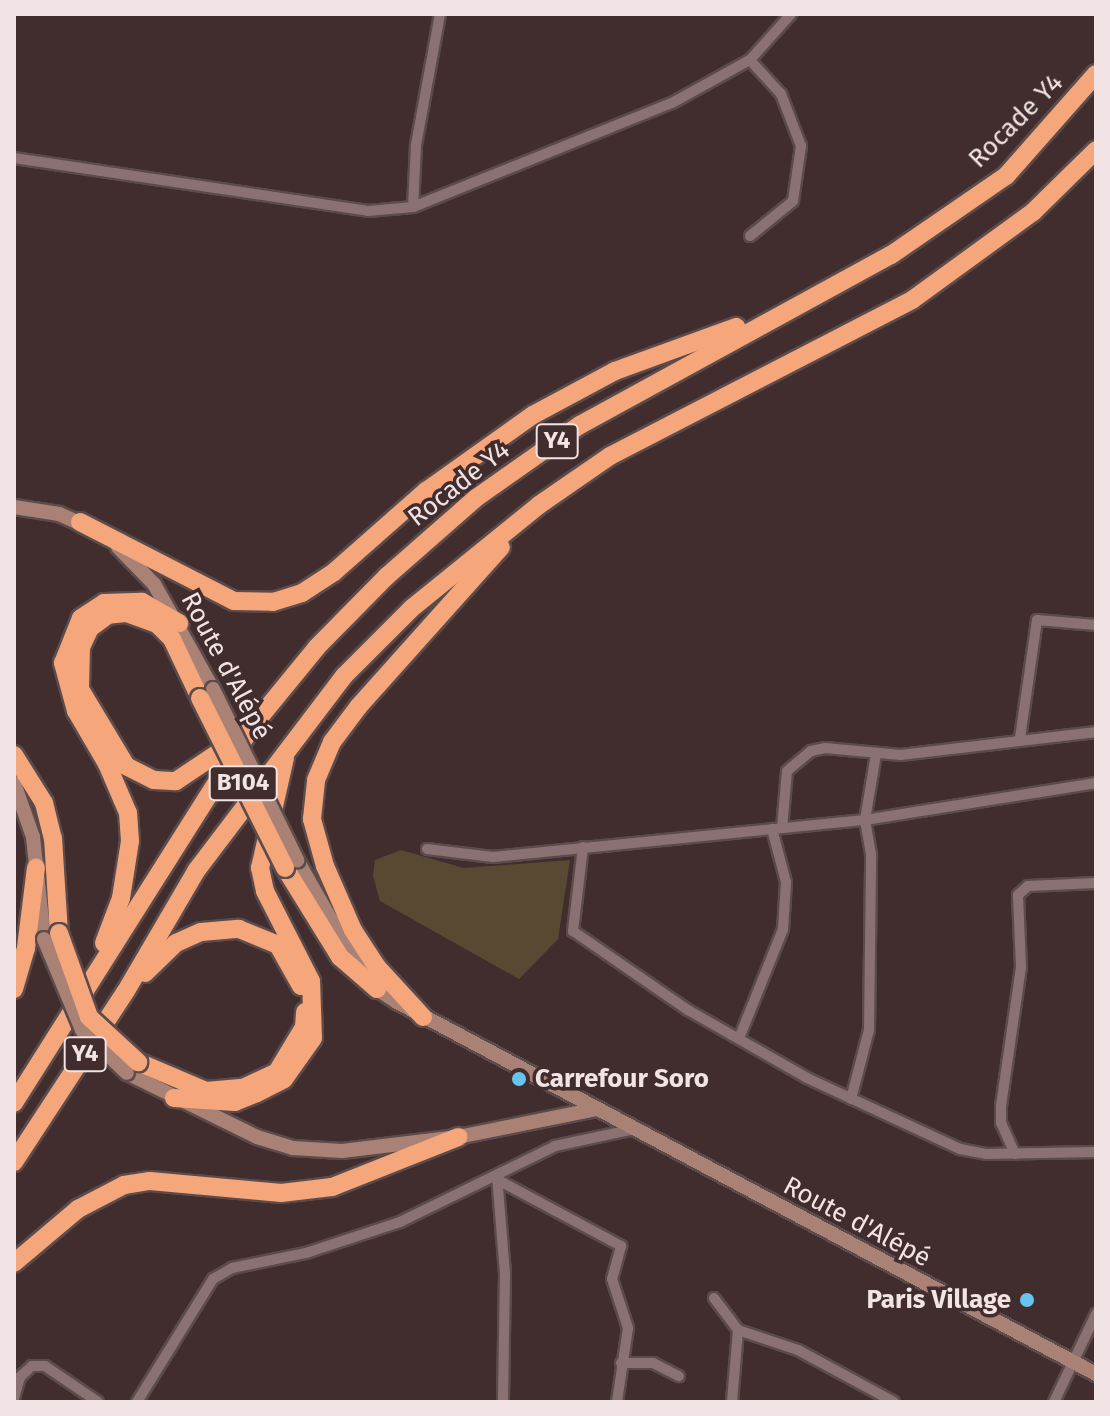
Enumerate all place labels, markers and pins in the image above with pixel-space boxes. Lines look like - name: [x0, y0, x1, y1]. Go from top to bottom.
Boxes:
- place label: Carrefour Soro: [535, 1063, 709, 1095]
- marker: Carrefour Soro: [510, 1070, 528, 1088]
- place label: Paris Village: [866, 1284, 1011, 1316]
- marker: Paris Village: [1018, 1291, 1036, 1309]

